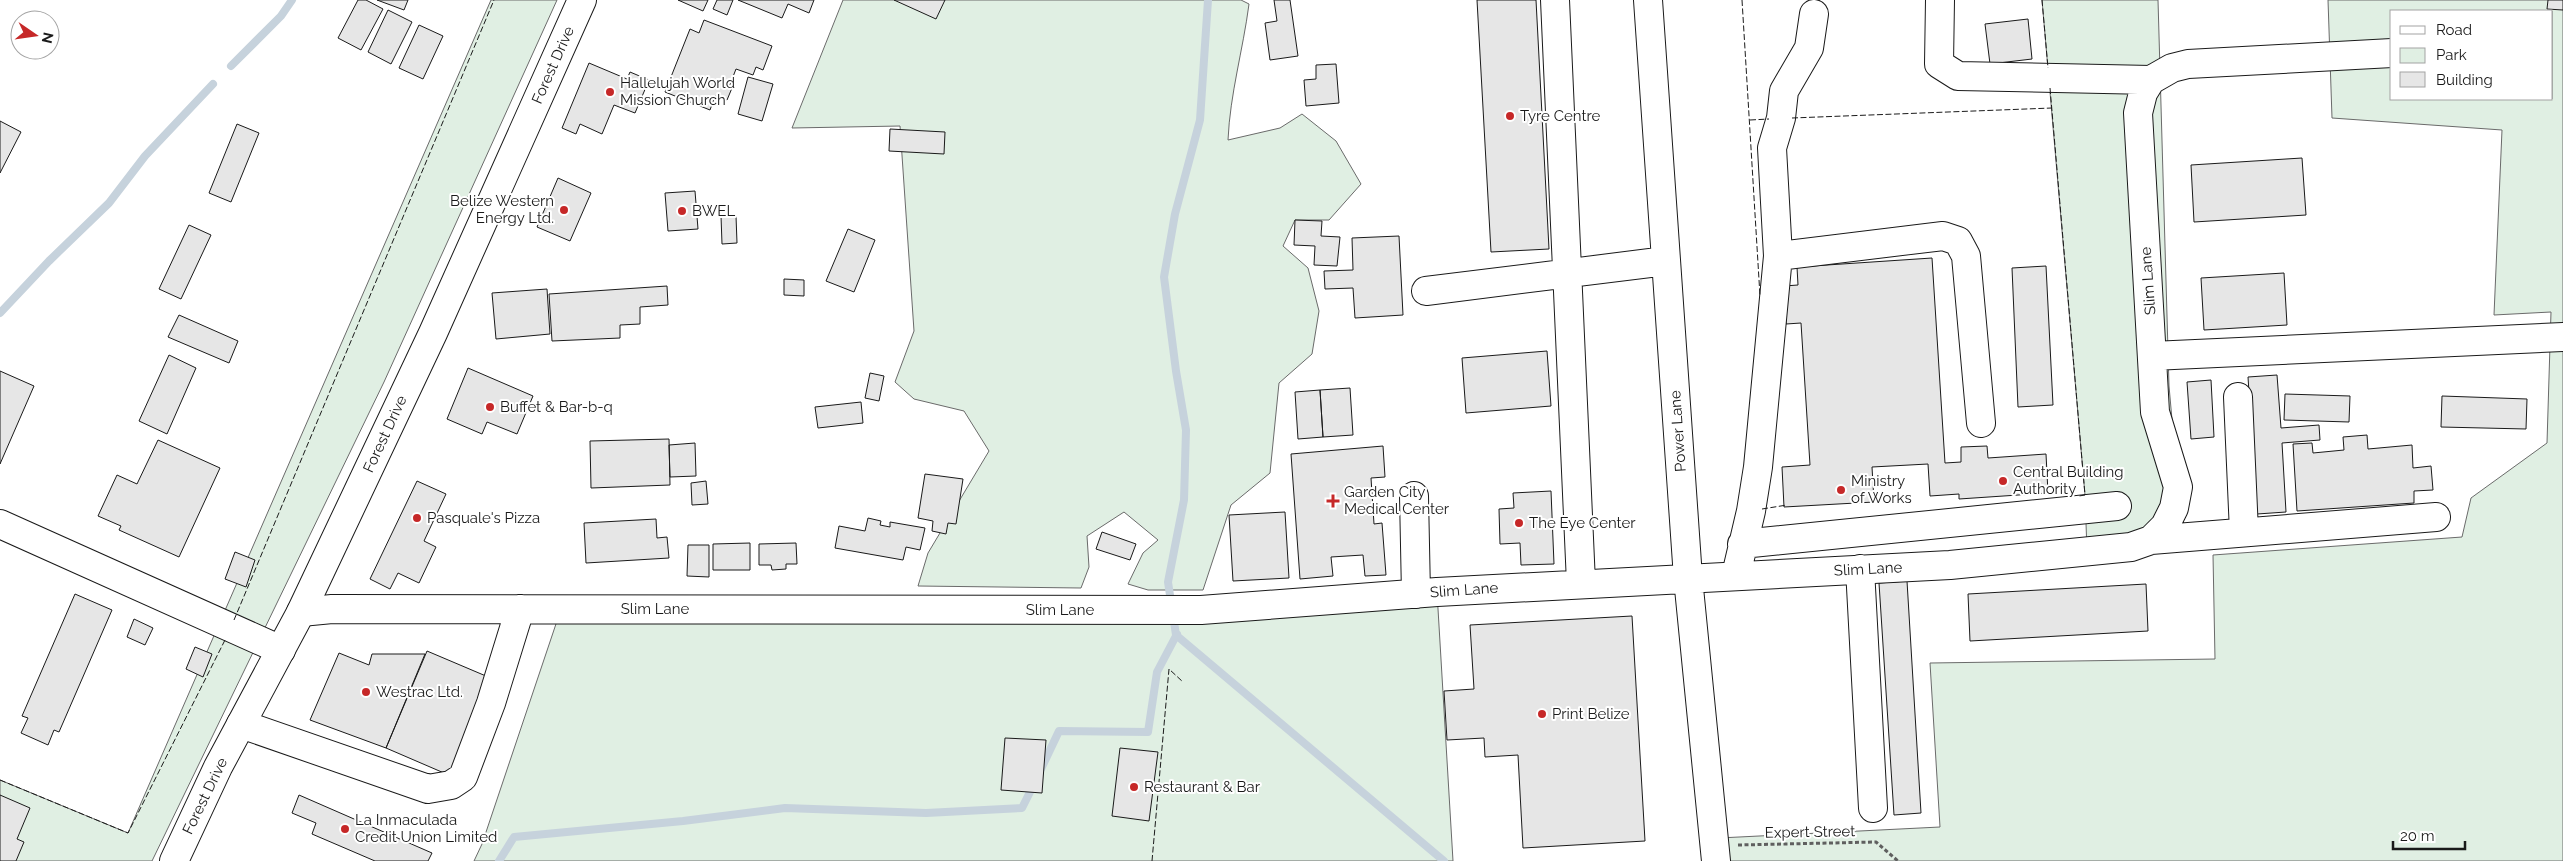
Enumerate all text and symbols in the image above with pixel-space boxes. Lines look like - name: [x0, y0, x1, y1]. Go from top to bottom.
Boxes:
- north arrow: [10, 10, 60, 60]
- legend: [2390, 10, 2553, 100]
- text: Road: [2436, 21, 2472, 39]
- street label: Forest Drive: [528, 23, 578, 107]
- text: N: [39, 31, 57, 45]
- text: Park: [2436, 46, 2467, 64]
- text: Building: [2436, 71, 2493, 89]
- place label: Hallelujah World Mission Church: [620, 74, 735, 109]
- marker: Hallelujah World Mission Church: [604, 86, 616, 98]
- place label: Tyre Centre: [1520, 107, 1601, 125]
- marker: Tyre Centre: [1504, 110, 1516, 122]
- place label: Belize Western Energy Ltd.: [450, 192, 554, 227]
- place label: BWEL: [692, 202, 736, 220]
- marker: Belize Western Energy Ltd.: [558, 204, 570, 216]
- marker: BWEL: [676, 205, 688, 217]
- street label: Slim Lane: [2137, 246, 2159, 316]
- street label: Power Lane: [1666, 389, 1690, 472]
- street label: Forest Drive: [359, 392, 411, 475]
- place label: Buffet & Bar-b-q: [500, 398, 613, 416]
- marker: Buffet & Bar-b-q: [484, 401, 496, 413]
- place label: Central Building Authority: [2013, 463, 2124, 498]
- place label: Ministry of Works: [1851, 472, 1912, 507]
- marker: Central Building Authority: [1997, 475, 2009, 487]
- place label: Garden City Medical Center: [1344, 483, 1450, 518]
- marker: Ministry of Works: [1835, 484, 1847, 496]
- marker: Garden City Medical Center: [1326, 494, 1340, 508]
- place label: Pasquale's Pizza: [427, 509, 540, 527]
- marker: Pasquale's Pizza: [411, 512, 423, 524]
- place label: The Eye Center: [1529, 514, 1636, 532]
- marker: The Eye Center: [1513, 517, 1525, 529]
- street label: Slim Lane: [1833, 558, 1903, 580]
- street label: Slim Lane: [1429, 579, 1499, 601]
- street label: Slim Lane: [621, 600, 689, 618]
- street label: Slim Lane: [1026, 601, 1094, 619]
- place label: Westrac Ltd.: [376, 683, 463, 701]
- marker: Westrac Ltd.: [360, 686, 372, 698]
- place label: Print Belize: [1552, 705, 1630, 723]
- marker: Print Belize: [1536, 708, 1548, 720]
- street label: Forest Drive: [179, 755, 231, 837]
- place label: Restaurant & Bar: [1144, 778, 1261, 796]
- marker: Restaurant & Bar: [1128, 781, 1140, 793]
- place label: La Inmaculada Credit Union Limited: [355, 811, 497, 846]
- scale bar: [2393, 818, 2466, 850]
- street label: Expert Street: [1765, 822, 1855, 842]
- marker: La Inmaculada Credit Union Limited: [339, 823, 351, 835]
- text: 20 m: [2400, 827, 2435, 845]

